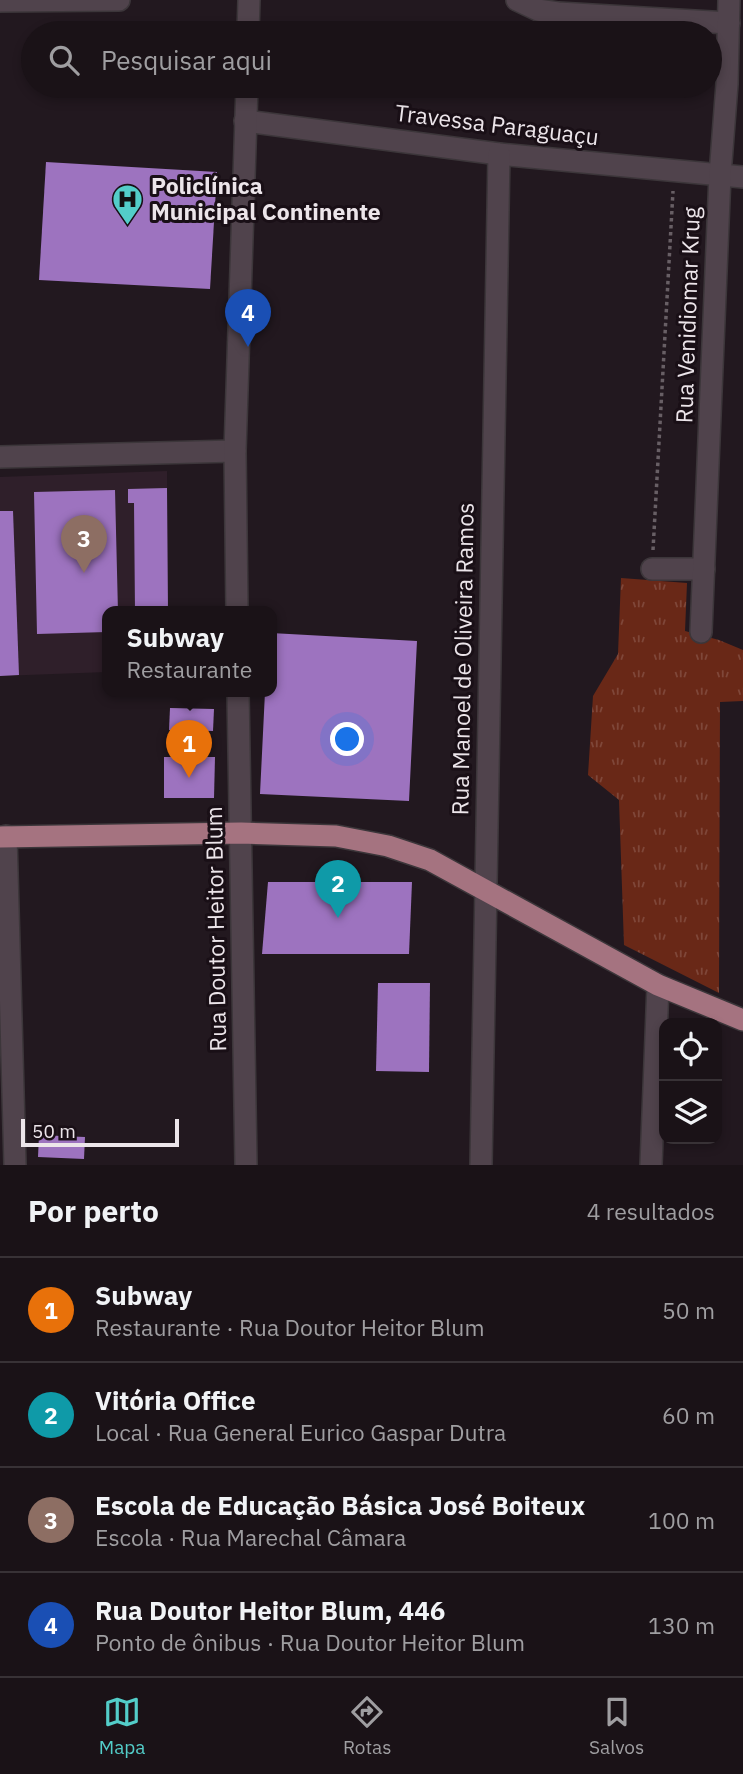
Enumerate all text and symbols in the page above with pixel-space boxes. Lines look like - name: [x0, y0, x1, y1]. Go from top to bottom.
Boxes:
- search box: [21, 21, 722, 98]
- icon: search: [45, 41, 83, 79]
- text: Pesquisar aqui: [101, 43, 272, 77]
- street label: Travessa Paraguaçu: [394, 97, 601, 151]
- place label: Policlínica Municipal Continente: [151, 170, 381, 226]
- hospital icon: Policlínica Municipal Continente: [111, 182, 145, 226]
- street label: Rua Venidiomar Krug: [668, 206, 706, 424]
- pin: 4: [225, 289, 271, 347]
- street label: Rua Manoel de Oliveira Ramos: [444, 502, 480, 816]
- pin: 3: [61, 515, 107, 573]
- popup: [102, 606, 277, 697]
- text: Subway: [127, 620, 224, 654]
- text: Restaurante: [127, 654, 252, 684]
- pin: 1: [166, 720, 212, 778]
- your location: [330, 722, 364, 756]
- street label: Rua Doutor Heitor Blum: [198, 806, 232, 1052]
- pin: 2: [315, 860, 361, 918]
- map controls: [659, 1018, 722, 1144]
- button: locate: [659, 1018, 722, 1081]
- button: layers: [659, 1081, 722, 1144]
- scale bar: [21, 1116, 178, 1148]
- text: 50 m: [32, 1119, 76, 1143]
- text: Por perto: [28, 1191, 159, 1230]
- text: 4 resultados: [587, 1196, 715, 1226]
- text: Subway: [95, 1278, 192, 1312]
- text: 1: [44, 1295, 58, 1325]
- text: 50 m: [662, 1295, 715, 1325]
- text: Restaurante · Rua Doutor Heitor Blum: [95, 1312, 485, 1342]
- text: Vitória Office: [95, 1383, 256, 1417]
- text: 2: [44, 1400, 58, 1430]
- text: 60 m: [662, 1400, 715, 1430]
- text: Local · Rua General Eurico Gaspar Dutra: [95, 1417, 506, 1447]
- text: Escola de Educação Básica José Boiteux: [95, 1488, 585, 1522]
- text: 3: [44, 1505, 58, 1535]
- text: 100 m: [648, 1505, 715, 1535]
- text: Escola · Rua Marechal Câmara: [95, 1522, 406, 1552]
- text: Rua Doutor Heitor Blum, 446: [95, 1593, 445, 1627]
- text: 4: [44, 1610, 58, 1640]
- text: 130 m: [648, 1610, 715, 1640]
- text: Ponto de ônibus · Rua Doutor Heitor Blum: [95, 1627, 525, 1657]
- tab: Mapa: [99, 1693, 145, 1759]
- tab: Rotas: [343, 1693, 392, 1759]
- tab: Salvos: [589, 1693, 644, 1759]

